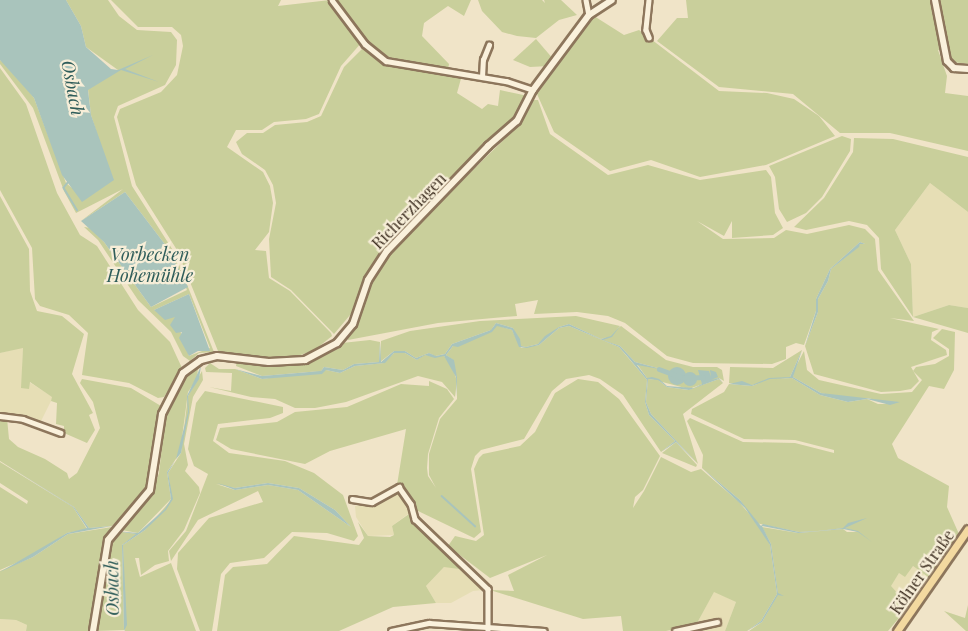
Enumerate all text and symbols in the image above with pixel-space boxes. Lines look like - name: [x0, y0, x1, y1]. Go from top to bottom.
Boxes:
- water label: Osbach: [57, 59, 89, 117]
- street label: Richerzhagen: [368, 169, 450, 253]
- water label: Vorbecken Hohemühle: [107, 244, 193, 286]
- street label: Kölner Straße: [886, 526, 958, 618]
- water label: Osbach: [101, 560, 123, 616]

